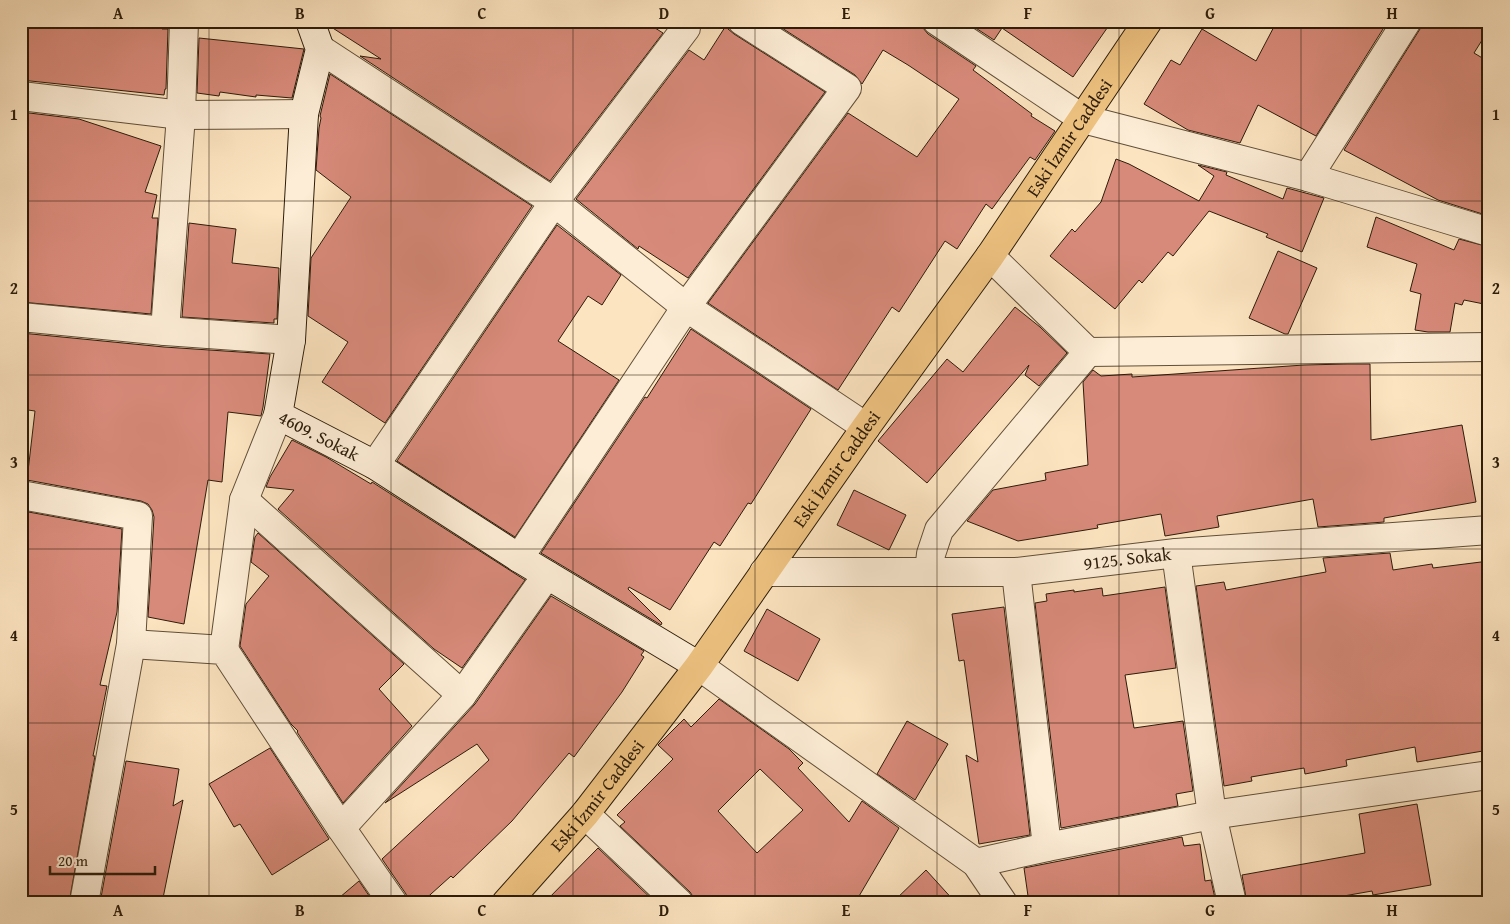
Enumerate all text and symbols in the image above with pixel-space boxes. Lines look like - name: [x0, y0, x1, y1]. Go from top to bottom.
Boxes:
- text: A: [113, 1, 124, 25]
- text: B: [295, 1, 305, 25]
- text: C: [477, 1, 487, 25]
- text: D: [659, 1, 669, 25]
- text: E: [842, 1, 851, 25]
- text: F: [1024, 1, 1032, 25]
- text: G: [1205, 1, 1215, 25]
- text: H: [1386, 1, 1398, 25]
- street label: Eski İzmir Caddesi: [1020, 73, 1119, 202]
- text: 1: [10, 102, 18, 126]
- text: 1: [1492, 102, 1500, 126]
- text: 2: [10, 276, 18, 300]
- text: 2: [1492, 276, 1500, 300]
- street label: 4609. Sokak: [274, 403, 365, 468]
- street label: Eski İzmir Caddesi: [786, 405, 887, 533]
- text: 3: [10, 450, 18, 474]
- text: 3: [1492, 450, 1500, 474]
- street label: 9125. Sokak: [1082, 540, 1173, 577]
- text: 4: [10, 623, 18, 647]
- text: 4: [1492, 623, 1500, 647]
- street label: Eski İzmir Caddesi: [544, 734, 651, 857]
- text: 5: [10, 797, 18, 821]
- text: 5: [1492, 797, 1500, 821]
- scale bar: [50, 844, 155, 876]
- text: 20 m: [58, 850, 89, 871]
- text: A: [113, 898, 124, 922]
- text: B: [295, 898, 305, 922]
- text: C: [477, 898, 487, 922]
- text: D: [659, 898, 669, 922]
- text: E: [842, 898, 851, 922]
- text: F: [1024, 898, 1032, 922]
- text: G: [1205, 898, 1215, 922]
- text: H: [1386, 898, 1398, 922]

